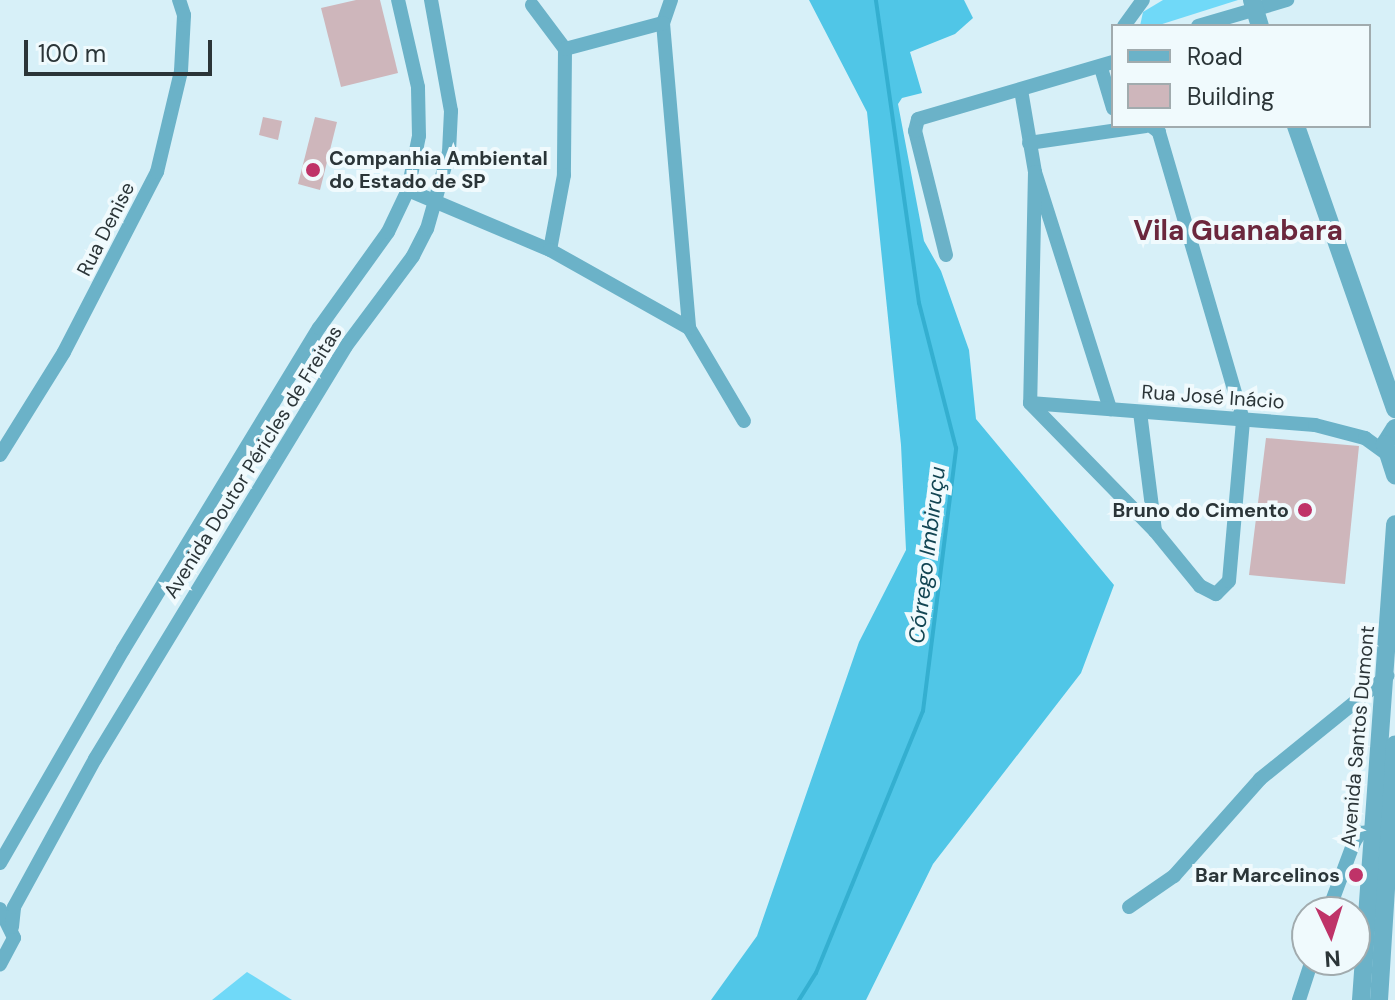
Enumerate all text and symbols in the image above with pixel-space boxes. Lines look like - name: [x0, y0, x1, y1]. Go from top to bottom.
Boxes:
- scale bar: [28, 24, 216, 74]
- legend: [1111, 24, 1371, 128]
- text: 100 m: [38, 38, 106, 69]
- text: Road: [1187, 41, 1243, 72]
- text: Building: [1187, 81, 1274, 112]
- place label: Companhia Ambiental do Estado de SP: [329, 146, 548, 193]
- marker: Companhia Ambiental do Estado de SP: [304, 161, 322, 179]
- street label: Rua Denise: [72, 178, 140, 280]
- district label: Vila Guanabara: [1133, 214, 1343, 248]
- street label: Avenida Doutor Péricles de Freitas: [159, 321, 347, 603]
- street label: Rua José Inácio: [1141, 380, 1285, 414]
- water label: Córrego Imbiruçu: [903, 465, 951, 645]
- place label: Bruno do Cimento: [1112, 498, 1289, 522]
- marker: Bruno do Cimento: [1296, 501, 1314, 519]
- street label: Avenida Santos Dumont: [1336, 625, 1380, 847]
- place label: Bar Marcelinos: [1195, 863, 1340, 887]
- marker: Bar Marcelinos: [1347, 866, 1365, 884]
- north arrow: [1291, 896, 1371, 976]
- text: N: [1324, 943, 1342, 973]

